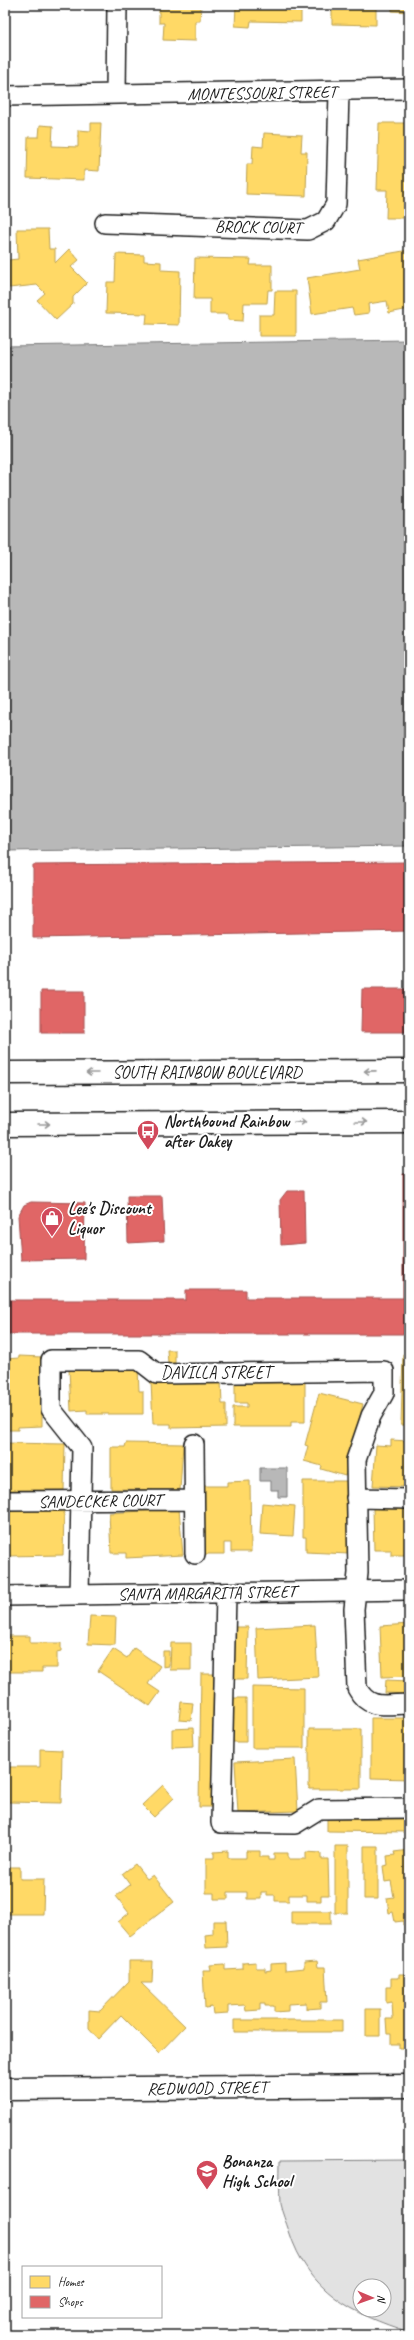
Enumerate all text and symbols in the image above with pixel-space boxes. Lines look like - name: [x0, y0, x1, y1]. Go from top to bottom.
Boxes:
- street label: MONTESSOURI STREET: [187, 81, 340, 105]
- street label: BROCK COURT: [215, 216, 305, 238]
- street label: SOUTH RAINBOW BOULEVARD: [112, 1062, 304, 1083]
- one-way arrow: [364, 1067, 377, 1075]
- one-way arrow: [86, 1069, 99, 1077]
- place label: Northbound Rainbow after Oakey: [164, 1111, 291, 1152]
- bus stop icon: Northbound Rainbow after Oakey: [135, 1118, 161, 1151]
- one-way arrow: [354, 1118, 367, 1126]
- one-way arrow: [293, 1119, 306, 1126]
- one-way arrow: [37, 1120, 50, 1128]
- place label: Lee's Discount Liquor: [68, 1198, 153, 1239]
- shop icon: Lee's Discount Liquor: [39, 1205, 65, 1238]
- street label: DAVILLA STREET: [161, 1362, 275, 1383]
- street label: SANDECKER COURT: [38, 1489, 166, 1513]
- street label: SANTA MARGARITA STREET: [118, 1581, 300, 1605]
- street label: REDWOOD STREET: [147, 2076, 271, 2100]
- place label: Bonanza High School: [222, 2151, 295, 2192]
- school or university icon: Bonanza High School: [194, 2158, 220, 2191]
- legend: [22, 2266, 162, 2318]
- text: Homes: [58, 2274, 85, 2290]
- north arrow: [352, 2278, 392, 2318]
- text: Shops: [58, 2294, 83, 2310]
- text: N: [375, 2295, 389, 2304]

